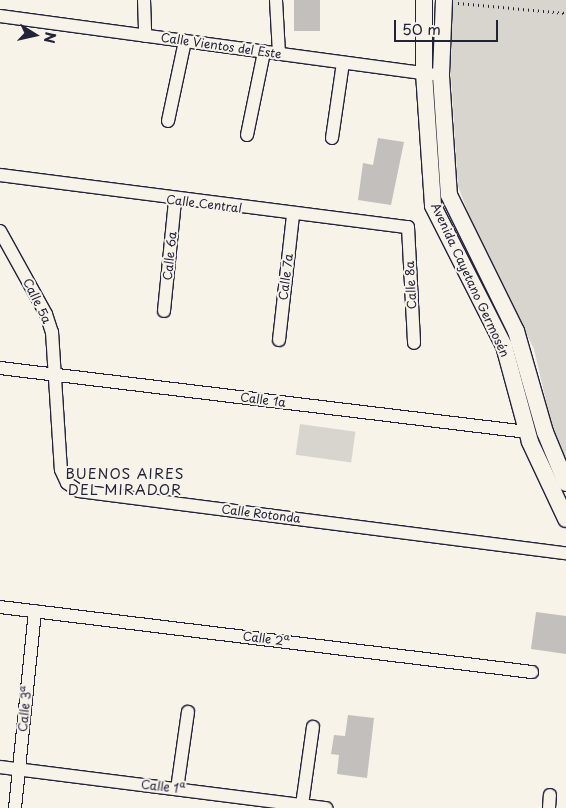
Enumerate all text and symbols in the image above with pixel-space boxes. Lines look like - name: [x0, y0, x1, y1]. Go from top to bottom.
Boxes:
- north arrow: [10, 10, 60, 60]
- scale bar: [396, 10, 500, 42]
- text: 50 m: [402, 17, 441, 40]
- text: N: [39, 30, 62, 45]
- street label: Calle Vientos del Este: [159, 30, 283, 62]
- street label: Calle Central: [165, 192, 243, 216]
- street label: Avenida Cayetano Germosén: [428, 201, 512, 359]
- street label: Calle 6a: [160, 231, 180, 281]
- street label: Calle 7a: [276, 253, 296, 301]
- street label: Calle 8a: [403, 261, 419, 309]
- street label: Calle 5a: [20, 276, 54, 326]
- street label: Calle 1a: [239, 390, 287, 410]
- district label: BUENOS AIRES DEL MIRADOR: [64, 466, 186, 498]
- street label: Calle Rotonda: [220, 502, 302, 526]
- street label: Calle 2ª: [242, 629, 290, 649]
- street label: Calle 3ª: [15, 685, 35, 733]
- street label: Calle 1ª: [140, 777, 186, 797]

